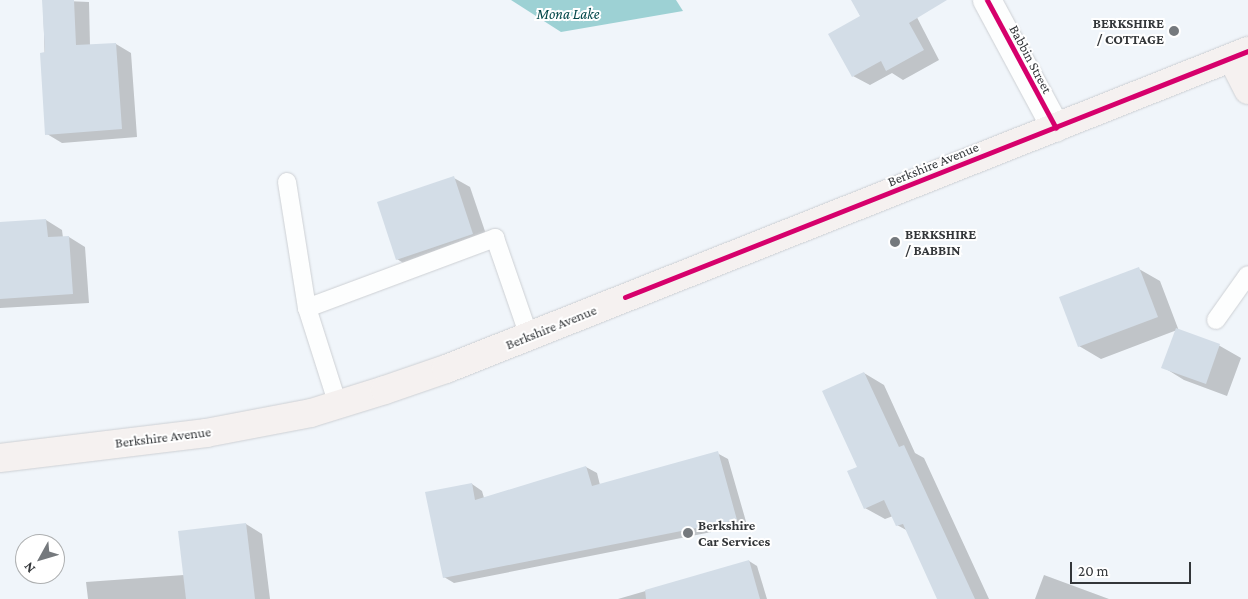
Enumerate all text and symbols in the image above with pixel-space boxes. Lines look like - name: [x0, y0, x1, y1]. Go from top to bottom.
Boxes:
- water label: Mona Lake: [537, 6, 599, 24]
- place label: BERKSHIRE / COTTAGE: [1093, 15, 1164, 48]
- street label: Babbin Street: [1006, 22, 1056, 96]
- marker: BERKSHIRE / COTTAGE: [1168, 25, 1180, 37]
- street label: Berkshire Avenue: [885, 138, 981, 190]
- place label: BERKSHIRE / BABBIN: [905, 226, 976, 258]
- marker: BERKSHIRE / BABBIN: [889, 236, 901, 248]
- street label: Berkshire Avenue: [503, 301, 599, 353]
- street label: Berkshire Avenue: [114, 423, 212, 451]
- place label: Berkshire Car Services: [698, 517, 770, 550]
- marker: Berkshire Car Services: [682, 527, 694, 539]
- north arrow: [15, 534, 65, 584]
- scale bar: [1073, 552, 1194, 584]
- text: N: [20, 559, 38, 577]
- text: 20 m: [1078, 563, 1109, 579]

